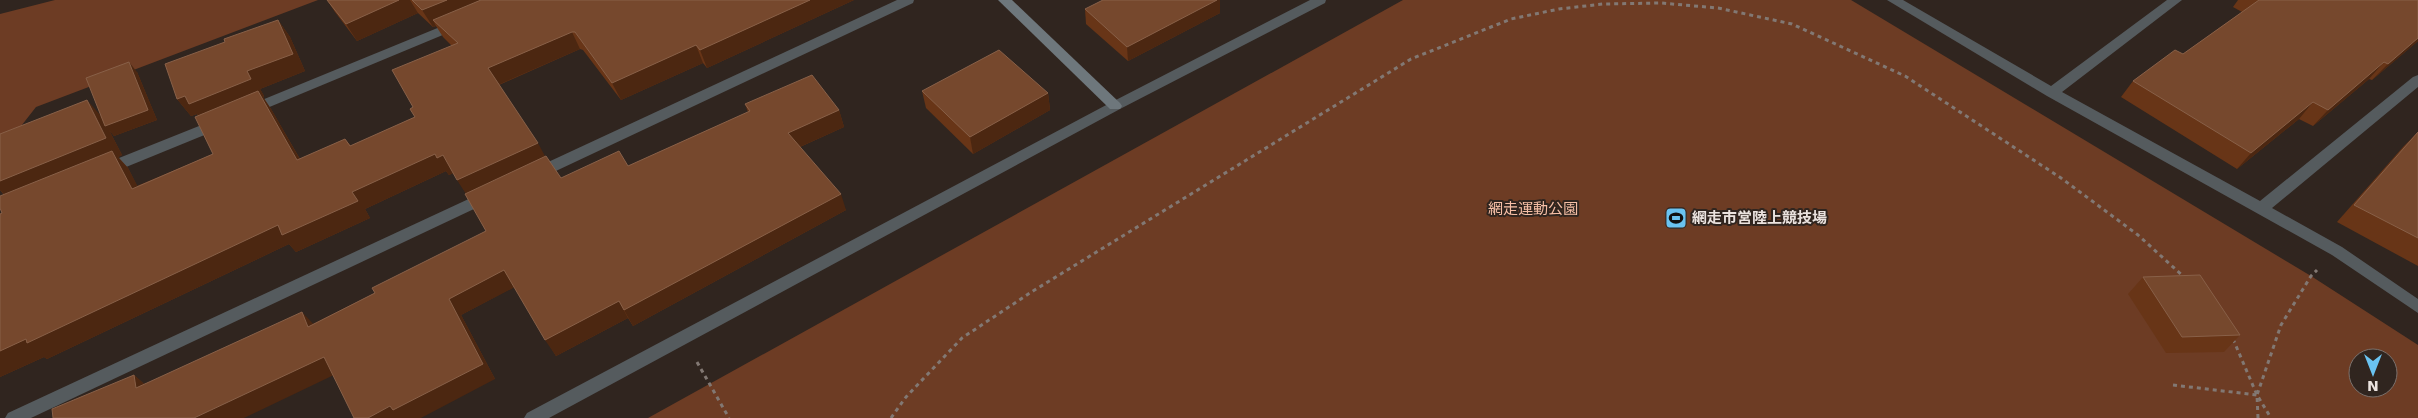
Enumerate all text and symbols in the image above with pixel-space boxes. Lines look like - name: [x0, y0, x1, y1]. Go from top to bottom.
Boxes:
- park label: 網走運動公園: [1488, 200, 1578, 218]
- sports icon: 網走市営陸上競技場: [1664, 206, 1688, 230]
- place label: 網走市営陸上競技場: [1692, 209, 1827, 227]
- north arrow: [2348, 348, 2398, 398]
- text: N: [2367, 378, 2379, 394]

